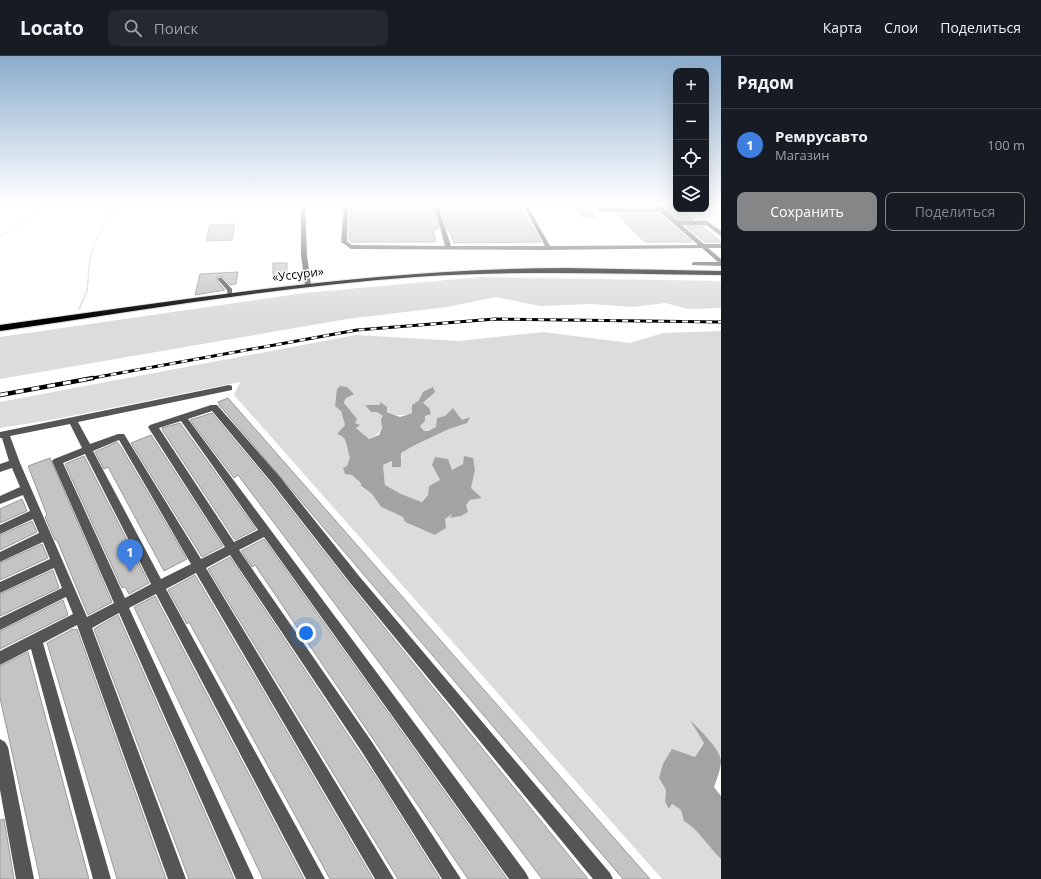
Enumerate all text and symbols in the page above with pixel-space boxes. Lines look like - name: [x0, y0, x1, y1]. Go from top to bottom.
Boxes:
- search box: [108, 10, 388, 46]
- text: Locato: [20, 15, 84, 41]
- icon: search: [122, 17, 144, 39]
- text: Поиск: [154, 18, 198, 38]
- text: Карта: [823, 18, 862, 37]
- text: Слои: [884, 18, 918, 37]
- text: Поделиться: [940, 18, 1021, 37]
- map controls: [673, 68, 709, 212]
- button: +: [673, 68, 709, 104]
- text: Рядом: [737, 71, 794, 94]
- button: −: [673, 104, 709, 140]
- text: Ремрусавто: [775, 126, 868, 146]
- text: 1: [746, 136, 754, 154]
- text: 100 m: [987, 136, 1025, 154]
- button: locate: [673, 140, 709, 176]
- text: Магазин: [775, 146, 830, 164]
- button: layers: [673, 176, 709, 212]
- button: Сохранить: [737, 192, 877, 231]
- button: Поделиться: [885, 192, 1025, 231]
- street label: «Уссури»: [271, 262, 325, 286]
- pin: 1: [117, 539, 143, 572]
- your location: [296, 623, 316, 643]

